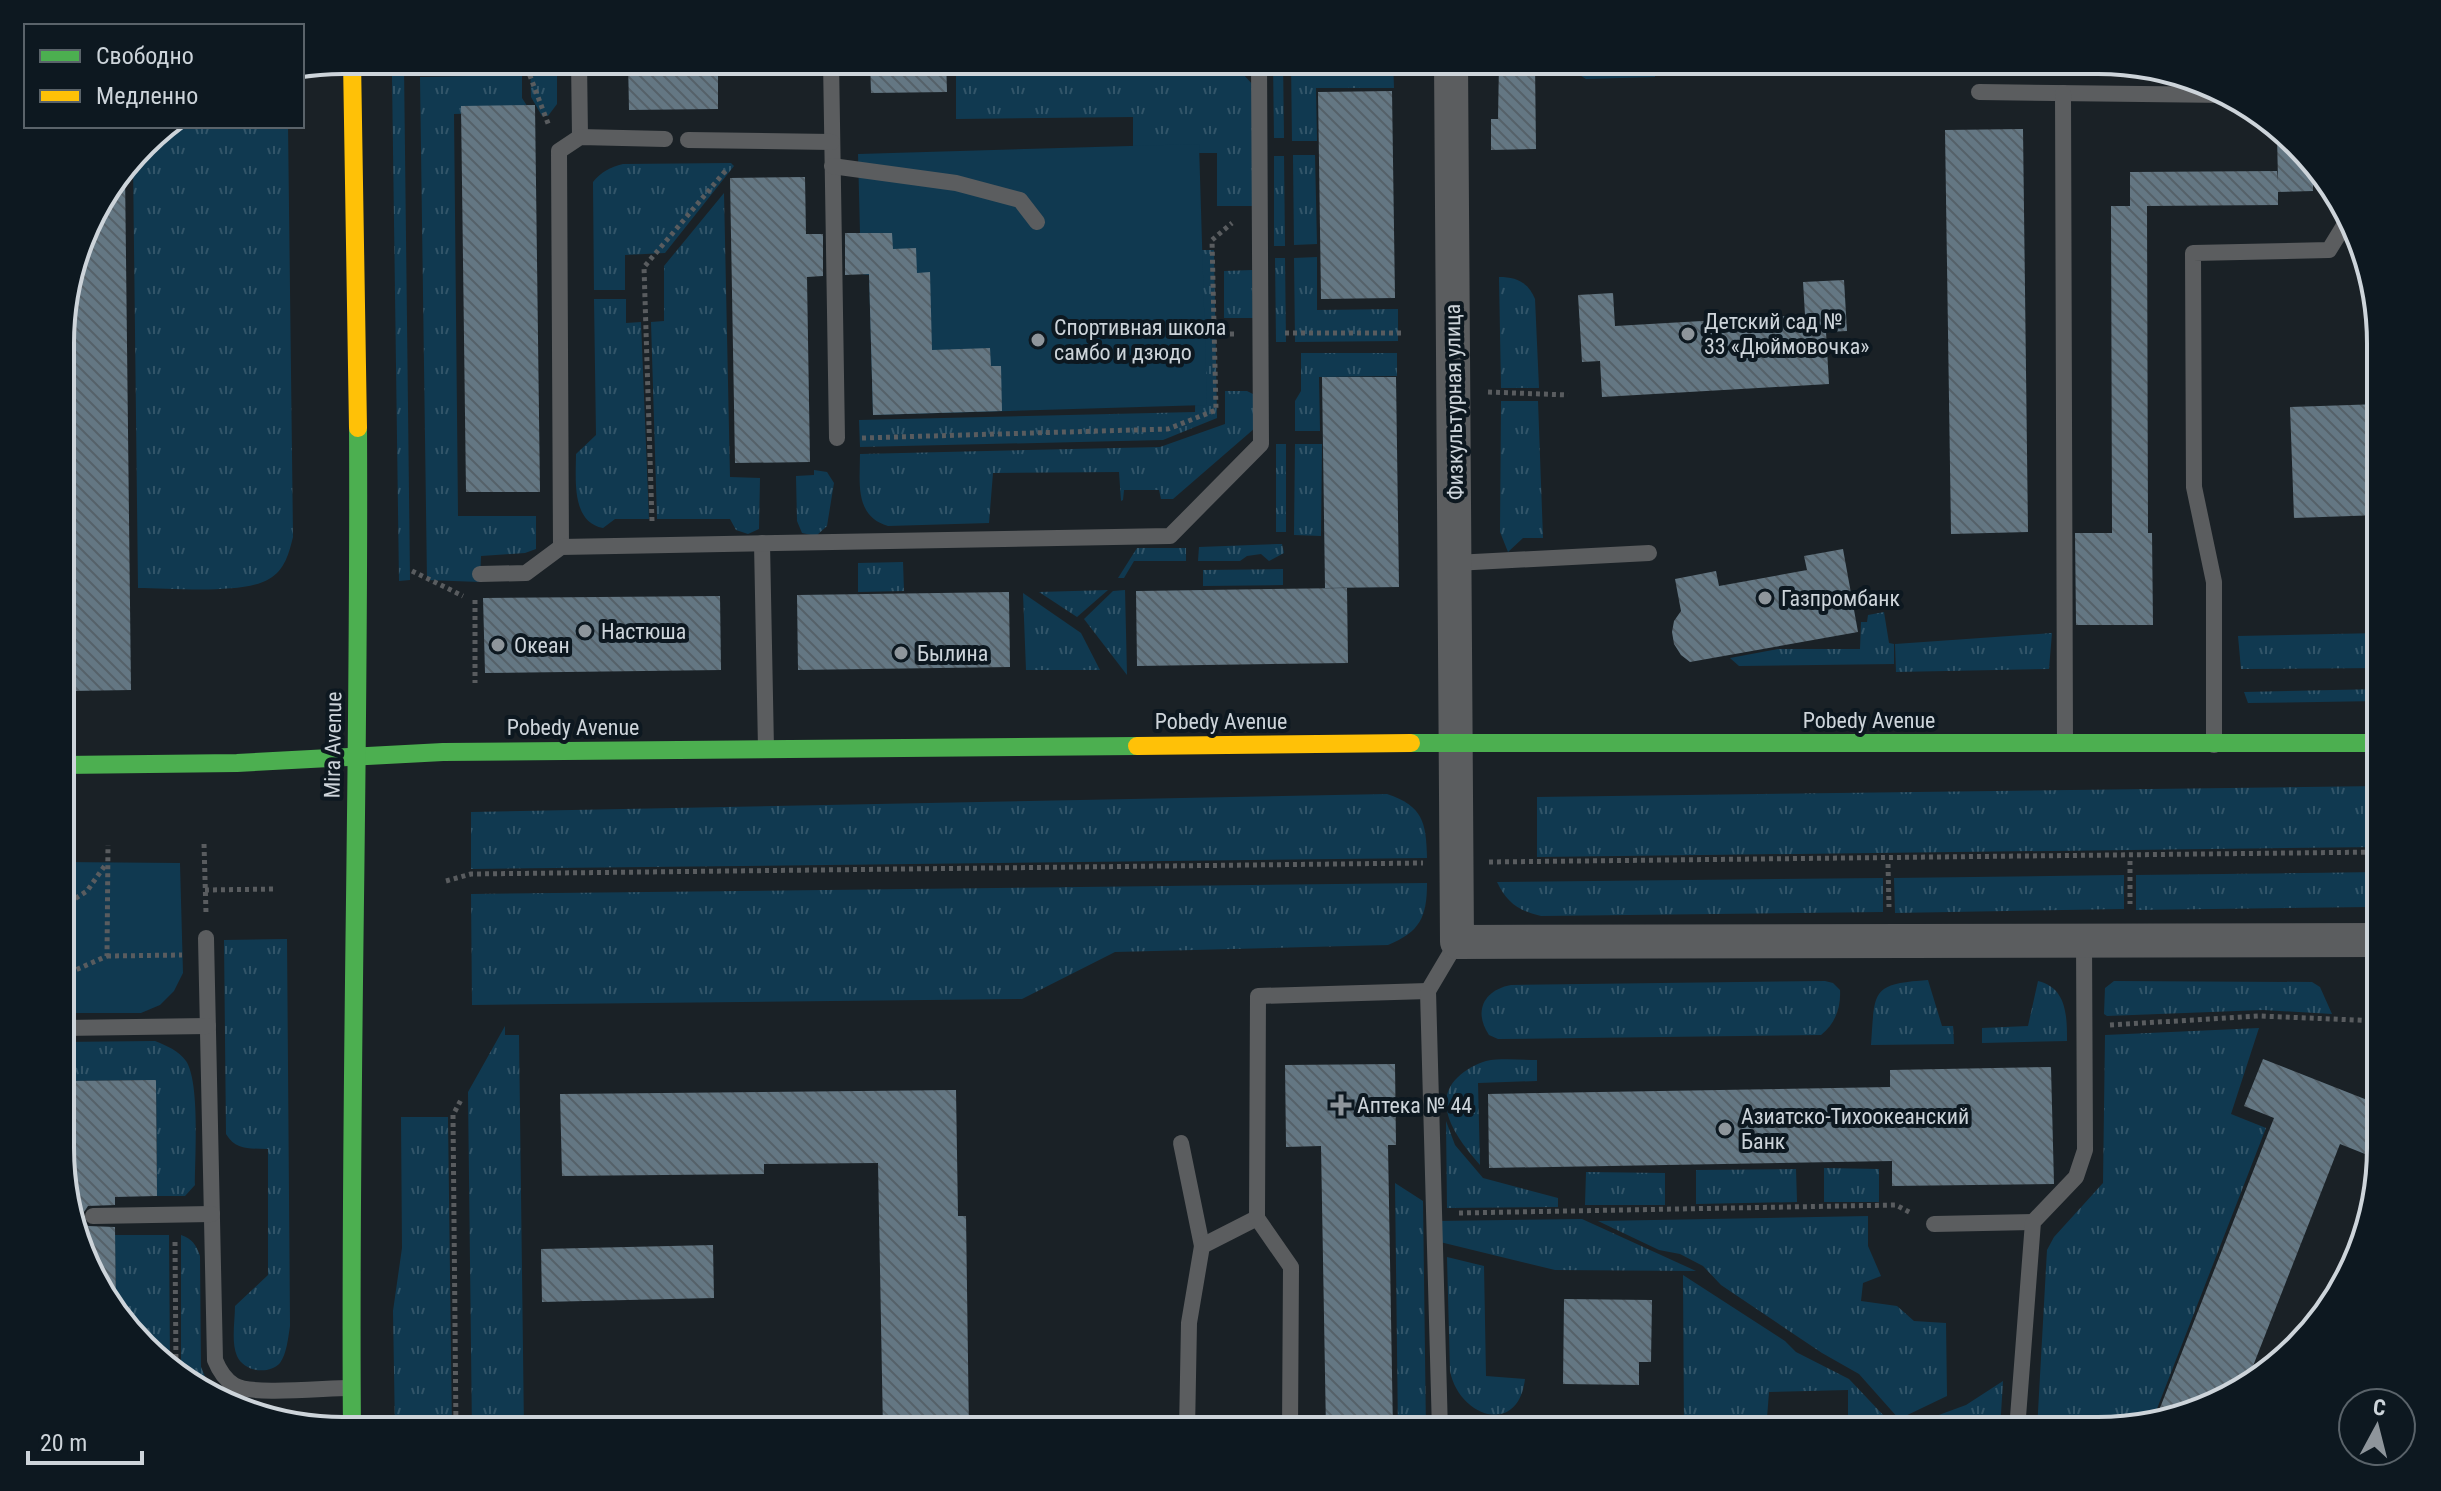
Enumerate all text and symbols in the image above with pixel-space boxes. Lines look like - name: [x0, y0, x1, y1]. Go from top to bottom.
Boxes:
- legend: [24, 24, 304, 128]
- text: Свободно: [96, 42, 194, 70]
- text: Медленно: [96, 82, 198, 110]
- street label: Физкультурная улица: [1440, 304, 1468, 500]
- place label: Детский сад № 33 «Дюймовочка»: [1704, 309, 1869, 359]
- place label: Спортивная школа самбо и дзюдо: [1054, 315, 1226, 365]
- marker: Детский сад № 33 «Дюймовочка»: [1679, 325, 1697, 343]
- marker: Спортивная школа самбо и дзюдо: [1029, 331, 1047, 349]
- place label: Газпромбанк: [1781, 586, 1901, 611]
- marker: Газпромбанк: [1756, 589, 1774, 607]
- place label: Настюша: [601, 619, 686, 644]
- marker: Настюша: [576, 622, 594, 640]
- place label: Океан: [514, 633, 570, 658]
- marker: Океан: [489, 636, 507, 654]
- place label: Былина: [917, 641, 988, 666]
- marker: Былина: [892, 644, 910, 662]
- street label: Mira Avenue: [320, 691, 346, 799]
- street label: Pobedy Avenue: [1803, 708, 1935, 733]
- street label: Pobedy Avenue: [1155, 709, 1287, 734]
- street label: Pobedy Avenue: [507, 715, 639, 740]
- place label: Аптека № 44: [1357, 1093, 1472, 1118]
- marker: Аптека № 44: [1332, 1096, 1350, 1114]
- place label: Азиатско-Тихоокеанский Банк: [1741, 1104, 1969, 1154]
- marker: Азиатско-Тихоокеанский Банк: [1716, 1120, 1734, 1138]
- north arrow: [2337, 1387, 2417, 1467]
- text: С: [2372, 1394, 2387, 1421]
- scale bar: [28, 1415, 142, 1465]
- text: 20 m: [40, 1429, 87, 1457]

